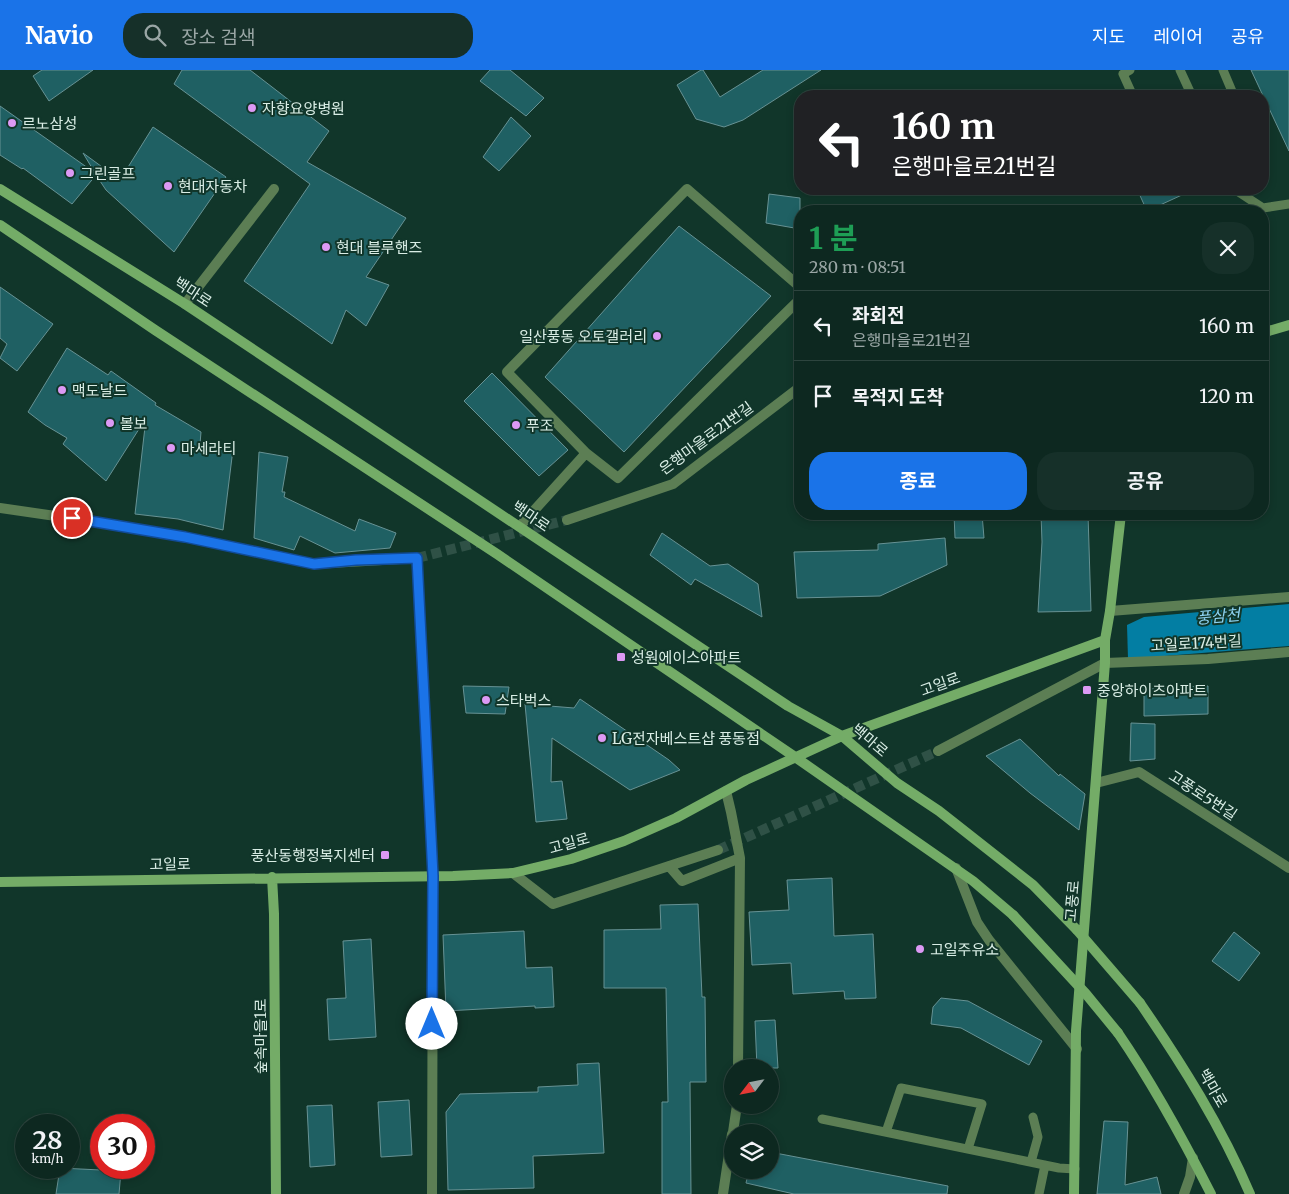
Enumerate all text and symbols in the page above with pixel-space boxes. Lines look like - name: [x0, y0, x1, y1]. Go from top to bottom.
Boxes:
- search box: [123, 13, 473, 58]
- text: Navio: [25, 20, 93, 51]
- icon: search: [141, 21, 169, 49]
- text: 장소 검색: [181, 25, 256, 49]
- text: 지도: [1092, 25, 1125, 48]
- text: 레이어: [1153, 25, 1203, 48]
- text: 공유: [1231, 25, 1264, 48]
- place label: 자향요양병원: [262, 99, 345, 118]
- marker: 자향요양병원: [246, 102, 258, 114]
- text: 160 m: [892, 105, 995, 149]
- icon: left: [809, 110, 874, 175]
- place label: 르노삼성: [22, 114, 77, 133]
- marker: 르노삼성: [6, 117, 18, 129]
- text: 은행마을로21번길: [892, 152, 1056, 180]
- place label: 그린골프: [80, 164, 135, 183]
- marker: 그린골프: [64, 167, 76, 179]
- place label: 현대자동차: [178, 177, 247, 196]
- marker: 현대자동차: [162, 180, 174, 192]
- text: 1 분: [809, 219, 858, 257]
- button: close: [1202, 222, 1254, 274]
- place label: 현대 블루핸즈: [336, 238, 423, 257]
- marker: 현대 블루핸즈: [320, 241, 332, 253]
- text: 280 m · 08:51: [809, 257, 906, 277]
- street label: 백마로: [170, 273, 216, 311]
- text: 좌회전: [852, 303, 904, 327]
- icon: left: [809, 312, 837, 340]
- text: 160 m: [1199, 314, 1254, 338]
- place label: 일산풍동 오토갤러리: [519, 327, 647, 346]
- marker: 일산풍동 오토갤러리: [651, 330, 663, 342]
- text: 은행마을로21번길: [852, 330, 971, 350]
- place label: 맥도날드: [72, 381, 127, 400]
- icon: arrive: [809, 382, 837, 410]
- marker: 맥도날드: [56, 384, 68, 396]
- text: 120 m: [1199, 384, 1254, 408]
- text: 목적지 도착: [852, 385, 944, 409]
- street label: 은행마을로21번길: [655, 397, 757, 479]
- place label: 볼보: [120, 414, 148, 433]
- place label: 푸조: [526, 416, 554, 435]
- marker: 볼보: [104, 417, 116, 429]
- marker: 푸조: [510, 419, 522, 431]
- place label: 마세라티: [181, 439, 236, 458]
- marker: 마세라티: [165, 442, 177, 454]
- button: 종료: [809, 452, 1027, 510]
- button: 공유: [1037, 452, 1254, 510]
- pin: [51, 497, 93, 539]
- street label: 백마로: [509, 497, 553, 535]
- icon: arrive: [58, 504, 86, 532]
- water label: 풍삼천: [1195, 604, 1243, 628]
- street label: 고일로174번길: [1150, 631, 1242, 655]
- place label: 성원에이스아파트: [631, 648, 742, 667]
- marker: 성원에이스아파트: [615, 651, 627, 663]
- street label: 고일로: [917, 668, 963, 700]
- place label: 중앙하이츠아파트: [1097, 681, 1208, 700]
- marker: 중앙하이츠아파트: [1081, 684, 1093, 696]
- place label: 스타벅스: [496, 691, 551, 710]
- marker: 스타벅스: [480, 694, 492, 706]
- street label: 백마로: [848, 719, 892, 761]
- place label: LG전자베스트샵 풍동점: [612, 729, 760, 748]
- marker: LG전자베스트샵 풍동점: [596, 732, 608, 744]
- street label: 고풍로5번길: [1165, 766, 1241, 824]
- street label: 고일로: [546, 828, 592, 858]
- place label: 풍산동행정복지센터: [251, 846, 375, 865]
- marker: 풍산동행정복지센터: [379, 849, 391, 861]
- street label: 고일로: [149, 854, 191, 874]
- street label: 고풍로: [1061, 880, 1083, 922]
- place label: 고일주유소: [930, 940, 999, 959]
- marker: 고일주유소: [914, 943, 926, 955]
- position arrow: [405, 997, 457, 1049]
- street label: 숲속마을1로: [251, 998, 270, 1074]
- north arrow: [724, 1059, 779, 1114]
- map controls: [724, 1059, 779, 1179]
- street label: 백마로: [1194, 1065, 1232, 1111]
- speed limit sign: 30: [90, 1114, 155, 1179]
- text: 28: [32, 1124, 63, 1156]
- button: layers: [724, 1124, 779, 1179]
- text: km/h: [32, 1151, 63, 1166]

